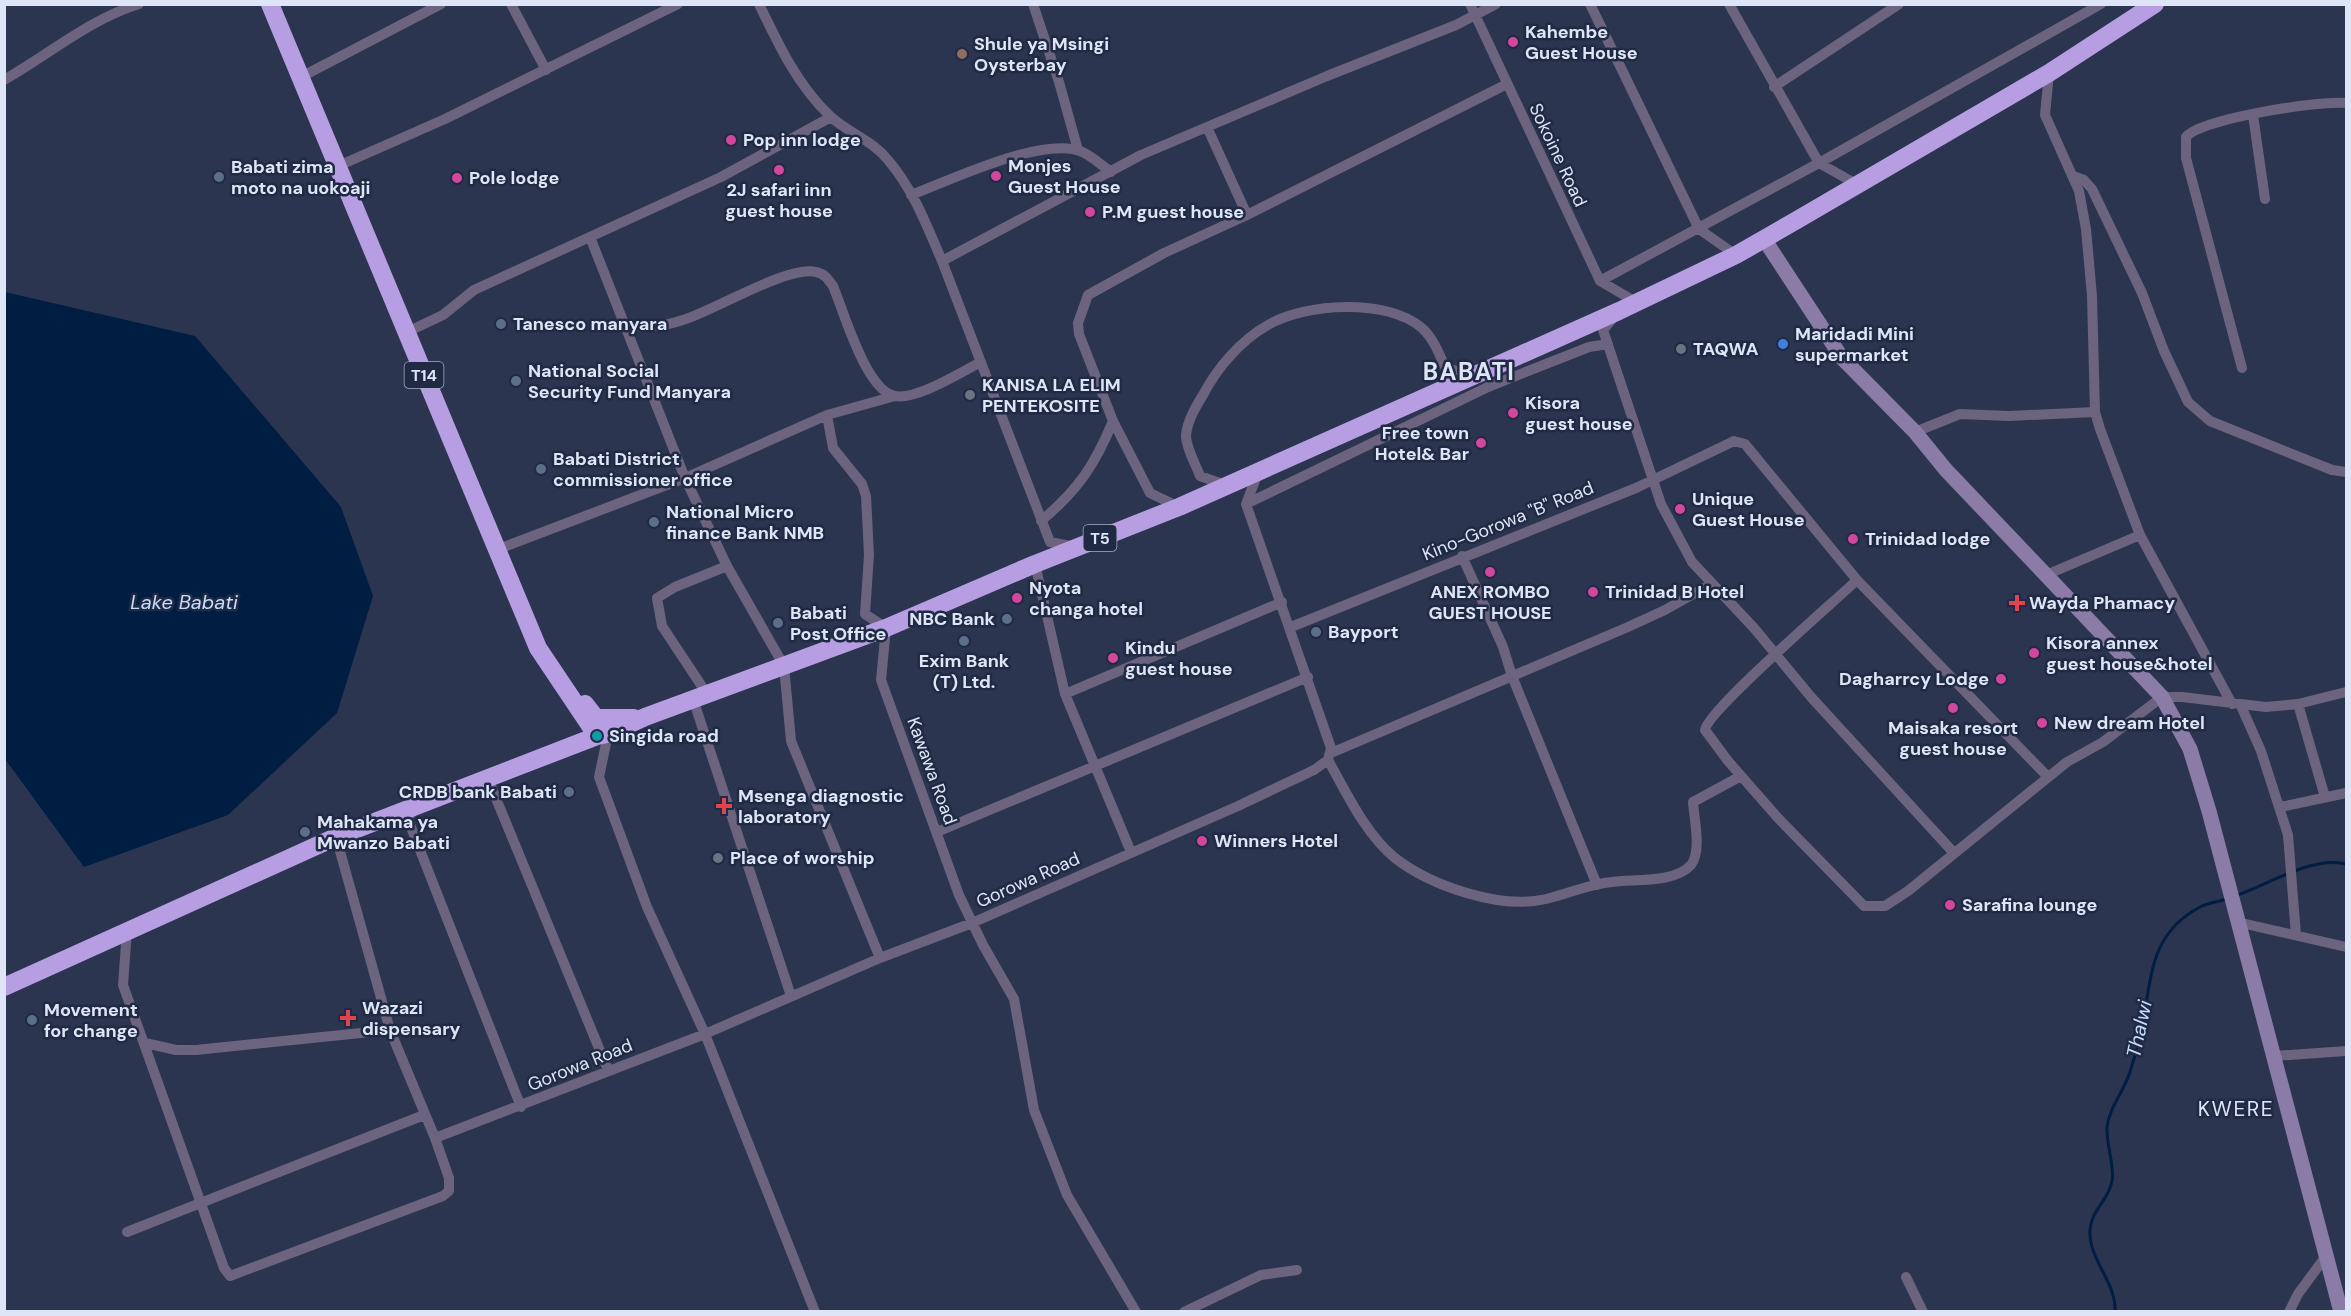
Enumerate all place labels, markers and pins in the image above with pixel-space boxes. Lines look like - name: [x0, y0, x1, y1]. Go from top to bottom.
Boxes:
- place label: Kahembe Guest House: [1525, 20, 1638, 65]
- place label: Shule ya Msingi Oysterbay: [974, 32, 1109, 77]
- marker: Kahembe Guest House: [1506, 35, 1520, 49]
- marker: Shule ya Msingi Oysterbay: [955, 47, 969, 61]
- place label: Pop inn lodge: [743, 128, 861, 152]
- marker: Pop inn lodge: [724, 133, 738, 147]
- place label: Monjes Guest House: [1008, 154, 1121, 199]
- place label: Babati zima moto na uokoaji: [231, 155, 370, 200]
- marker: 2J safari inn guest house: [772, 163, 786, 177]
- place label: Pole lodge: [469, 166, 559, 190]
- marker: Monjes Guest House: [989, 169, 1003, 183]
- marker: Babati zima moto na uokoaji: [212, 170, 226, 184]
- marker: Pole lodge: [450, 171, 464, 185]
- place label: 2J safari inn guest house: [725, 178, 833, 223]
- place label: P.M guest house: [1102, 200, 1244, 224]
- marker: P.M guest house: [1083, 205, 1097, 219]
- place label: Tanesco manyara: [513, 312, 667, 336]
- marker: Tanesco manyara: [494, 317, 508, 331]
- place label: Maridadi Mini supermarket: [1795, 322, 1914, 367]
- place label: TAQWA: [1693, 337, 1759, 361]
- marker: Maridadi Mini supermarket: [1776, 337, 1790, 351]
- marker: TAQWA: [1674, 342, 1688, 356]
- place label: National Social Security Fund Manyara: [528, 359, 731, 404]
- place label: KANISA LA ELIM PENTEKOSITE: [982, 373, 1121, 418]
- marker: National Social Security Fund Manyara: [509, 374, 523, 388]
- marker: KANISA LA ELIM PENTEKOSITE: [963, 388, 977, 402]
- place label: Kisora guest house: [1525, 391, 1633, 436]
- marker: Kisora guest house: [1506, 406, 1520, 420]
- place label: Free town Hotel& Bar: [1375, 421, 1469, 466]
- marker: Free town Hotel& Bar: [1474, 436, 1488, 450]
- place label: Babati District commissioner office: [553, 447, 733, 492]
- marker: Babati District commissioner office: [534, 462, 548, 476]
- place label: Unique Guest House: [1692, 487, 1805, 532]
- place label: National Micro finance Bank NMB: [666, 500, 824, 545]
- marker: Unique Guest House: [1673, 502, 1687, 516]
- marker: National Micro finance Bank NMB: [647, 515, 661, 529]
- place label: Trinidad lodge: [1865, 527, 1991, 551]
- marker: Trinidad lodge: [1846, 532, 1860, 546]
- marker: ANEX ROMBO GUEST HOUSE: [1483, 565, 1497, 579]
- place label: Nyota changa hotel: [1029, 576, 1143, 621]
- place label: ANEX ROMBO GUEST HOUSE: [1428, 580, 1552, 625]
- place label: Trinidad B Hotel: [1605, 580, 1744, 604]
- marker: Trinidad B Hotel: [1586, 585, 1600, 599]
- marker: Nyota changa hotel: [1010, 591, 1024, 605]
- place label: Wayda Phamacy: [2029, 591, 2175, 615]
- marker: Wayda Phamacy: [2010, 596, 2024, 610]
- place label: Babati Post Office: [790, 601, 887, 646]
- place label: NBC Bank: [909, 607, 996, 631]
- marker: NBC Bank: [1000, 612, 1014, 626]
- marker: Babati Post Office: [771, 616, 785, 630]
- place label: Bayport: [1328, 620, 1399, 644]
- marker: Bayport: [1309, 625, 1323, 639]
- place label: Kisora annex guest house&hotel: [2046, 631, 2213, 676]
- marker: Exim Bank (T) Ltd.: [957, 634, 971, 648]
- place label: Kindu guest house: [1125, 636, 1233, 681]
- marker: Kisora annex guest house&hotel: [2027, 646, 2041, 660]
- place label: Exim Bank (T) Ltd.: [919, 649, 1010, 694]
- marker: Kindu guest house: [1106, 651, 1120, 665]
- place label: Dagharrcy Lodge: [1839, 667, 1989, 691]
- marker: Dagharrcy Lodge: [1994, 672, 2008, 686]
- marker: Maisaka resort guest house: [1946, 701, 1960, 715]
- place label: New dream Hotel: [2054, 711, 2205, 735]
- place label: Maisaka resort guest house: [1888, 716, 2018, 761]
- marker: New dream Hotel: [2035, 716, 2049, 730]
- place label: Singida road: [609, 724, 719, 748]
- marker: Singida road: [590, 729, 604, 743]
- place label: CRDB bank Babati: [399, 780, 557, 804]
- place label: Msenga diagnostic laboratory: [738, 784, 904, 829]
- marker: CRDB bank Babati: [562, 785, 576, 799]
- marker: Msenga diagnostic laboratory: [715, 797, 733, 815]
- place label: Mahakama ya Mwanzo Babati: [317, 810, 450, 855]
- marker: Mahakama ya Mwanzo Babati: [298, 825, 312, 839]
- place label: Winners Hotel: [1214, 829, 1338, 853]
- marker: Winners Hotel: [1195, 834, 1209, 848]
- place label: Place of worship: [730, 846, 875, 870]
- marker: Place of worship: [711, 851, 725, 865]
- place label: Sarafina lounge: [1962, 893, 2098, 917]
- marker: Sarafina lounge: [1943, 898, 1957, 912]
- place label: Wazazi dispensary: [362, 996, 461, 1041]
- place label: Movement for change: [44, 998, 138, 1043]
- marker: Wazazi dispensary: [339, 1009, 357, 1027]
- marker: Movement for change: [25, 1013, 39, 1027]

